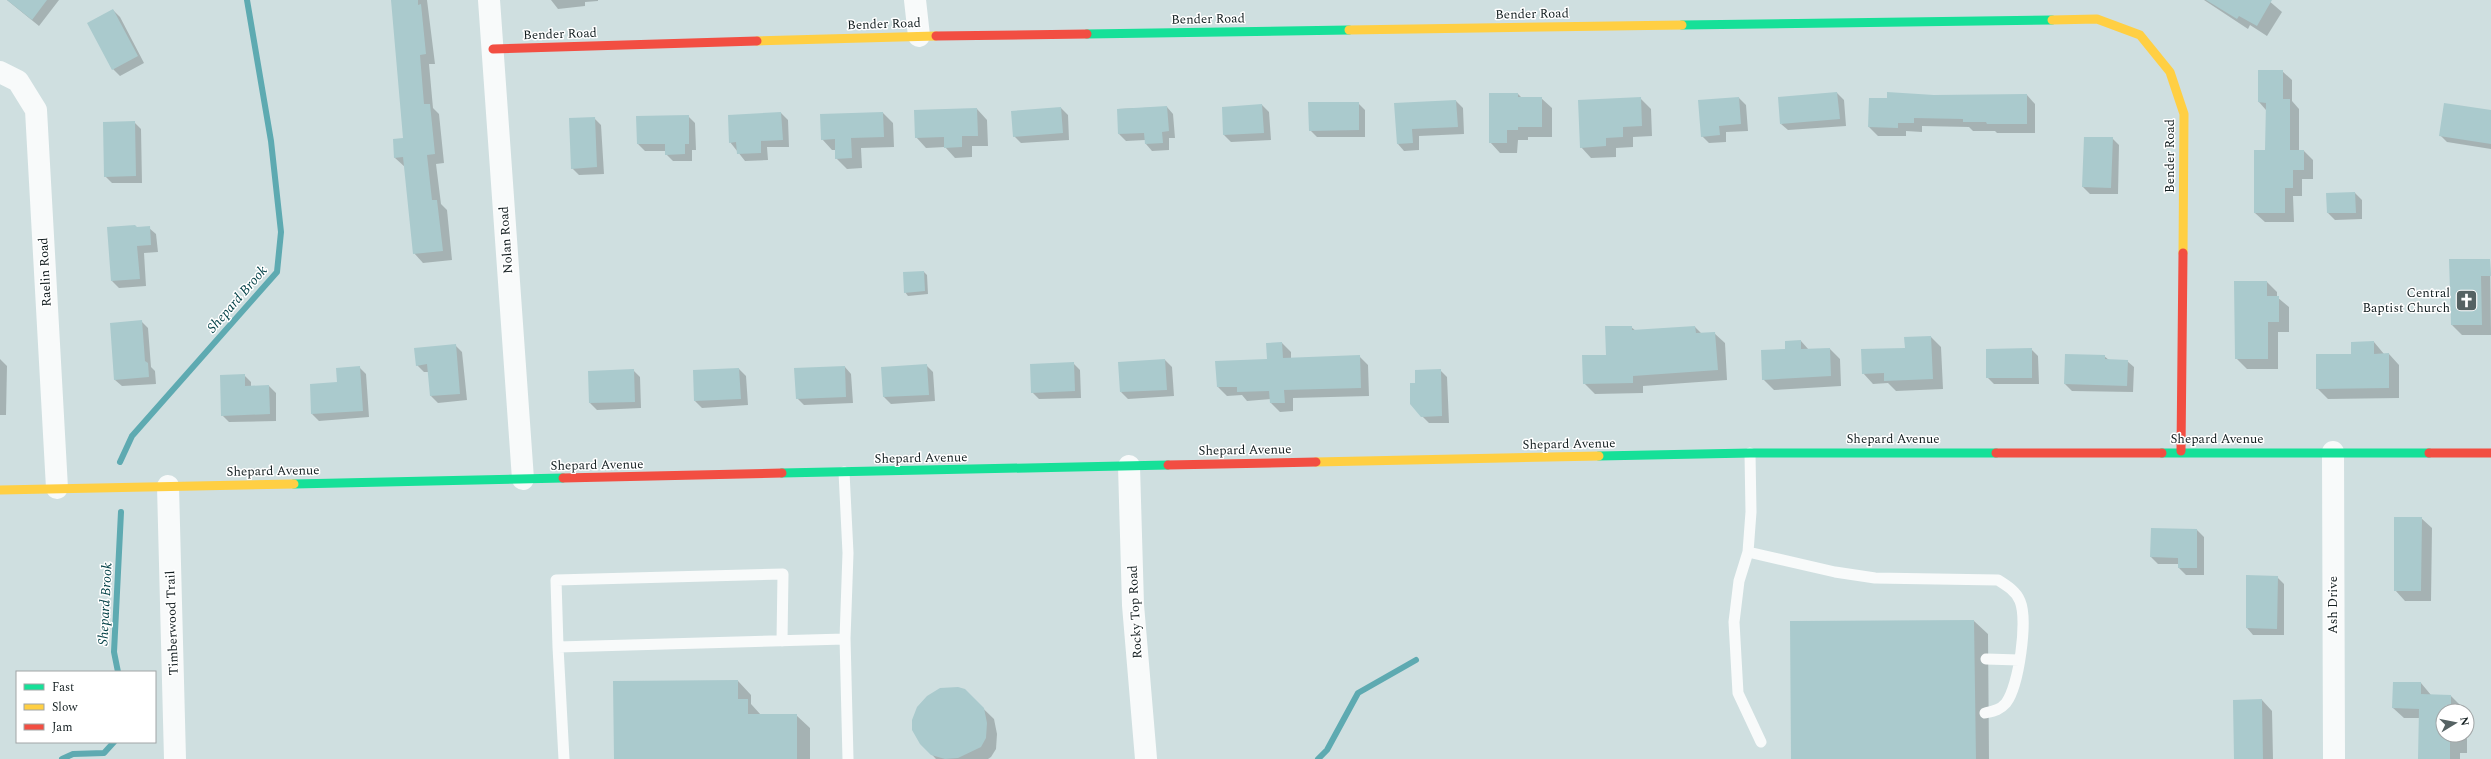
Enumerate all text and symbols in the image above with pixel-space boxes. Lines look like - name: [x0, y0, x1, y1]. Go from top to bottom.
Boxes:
- street label: Bender Road: [1495, 3, 1569, 25]
- street label: Bender Road: [1171, 8, 1245, 30]
- street label: Bender Road: [847, 13, 921, 35]
- street label: Bender Road: [523, 23, 597, 45]
- street label: Bender Road: [2160, 119, 2180, 193]
- street label: Nolan Road: [494, 206, 518, 274]
- street label: Raelin Road: [33, 237, 57, 307]
- water label: Shepard Brook: [202, 260, 273, 337]
- place label: Central Baptist Church: [2362, 283, 2450, 318]
- church icon: Central Baptist Church: [2453, 287, 2479, 313]
- street label: Shepard Avenue: [1846, 429, 1940, 449]
- street label: Shepard Avenue: [2170, 429, 2264, 449]
- street label: Shepard Avenue: [1522, 433, 1616, 455]
- street label: Shepard Avenue: [1198, 439, 1292, 461]
- street label: Shepard Avenue: [874, 447, 968, 469]
- street label: Shepard Avenue: [550, 454, 644, 476]
- street label: Shepard Avenue: [226, 460, 320, 482]
- water label: Shepard Brook: [92, 561, 118, 646]
- street label: Rocky Top Road: [1123, 565, 1147, 659]
- street label: Timberwood Trail: [160, 570, 184, 676]
- street label: Ash Drive: [2323, 576, 2343, 634]
- legend: [16, 671, 156, 743]
- text: Fast: [52, 678, 74, 697]
- text: Slow: [52, 698, 78, 717]
- north arrow: [2435, 703, 2475, 743]
- text: N: [2455, 715, 2474, 727]
- text: Jam: [52, 718, 73, 737]

